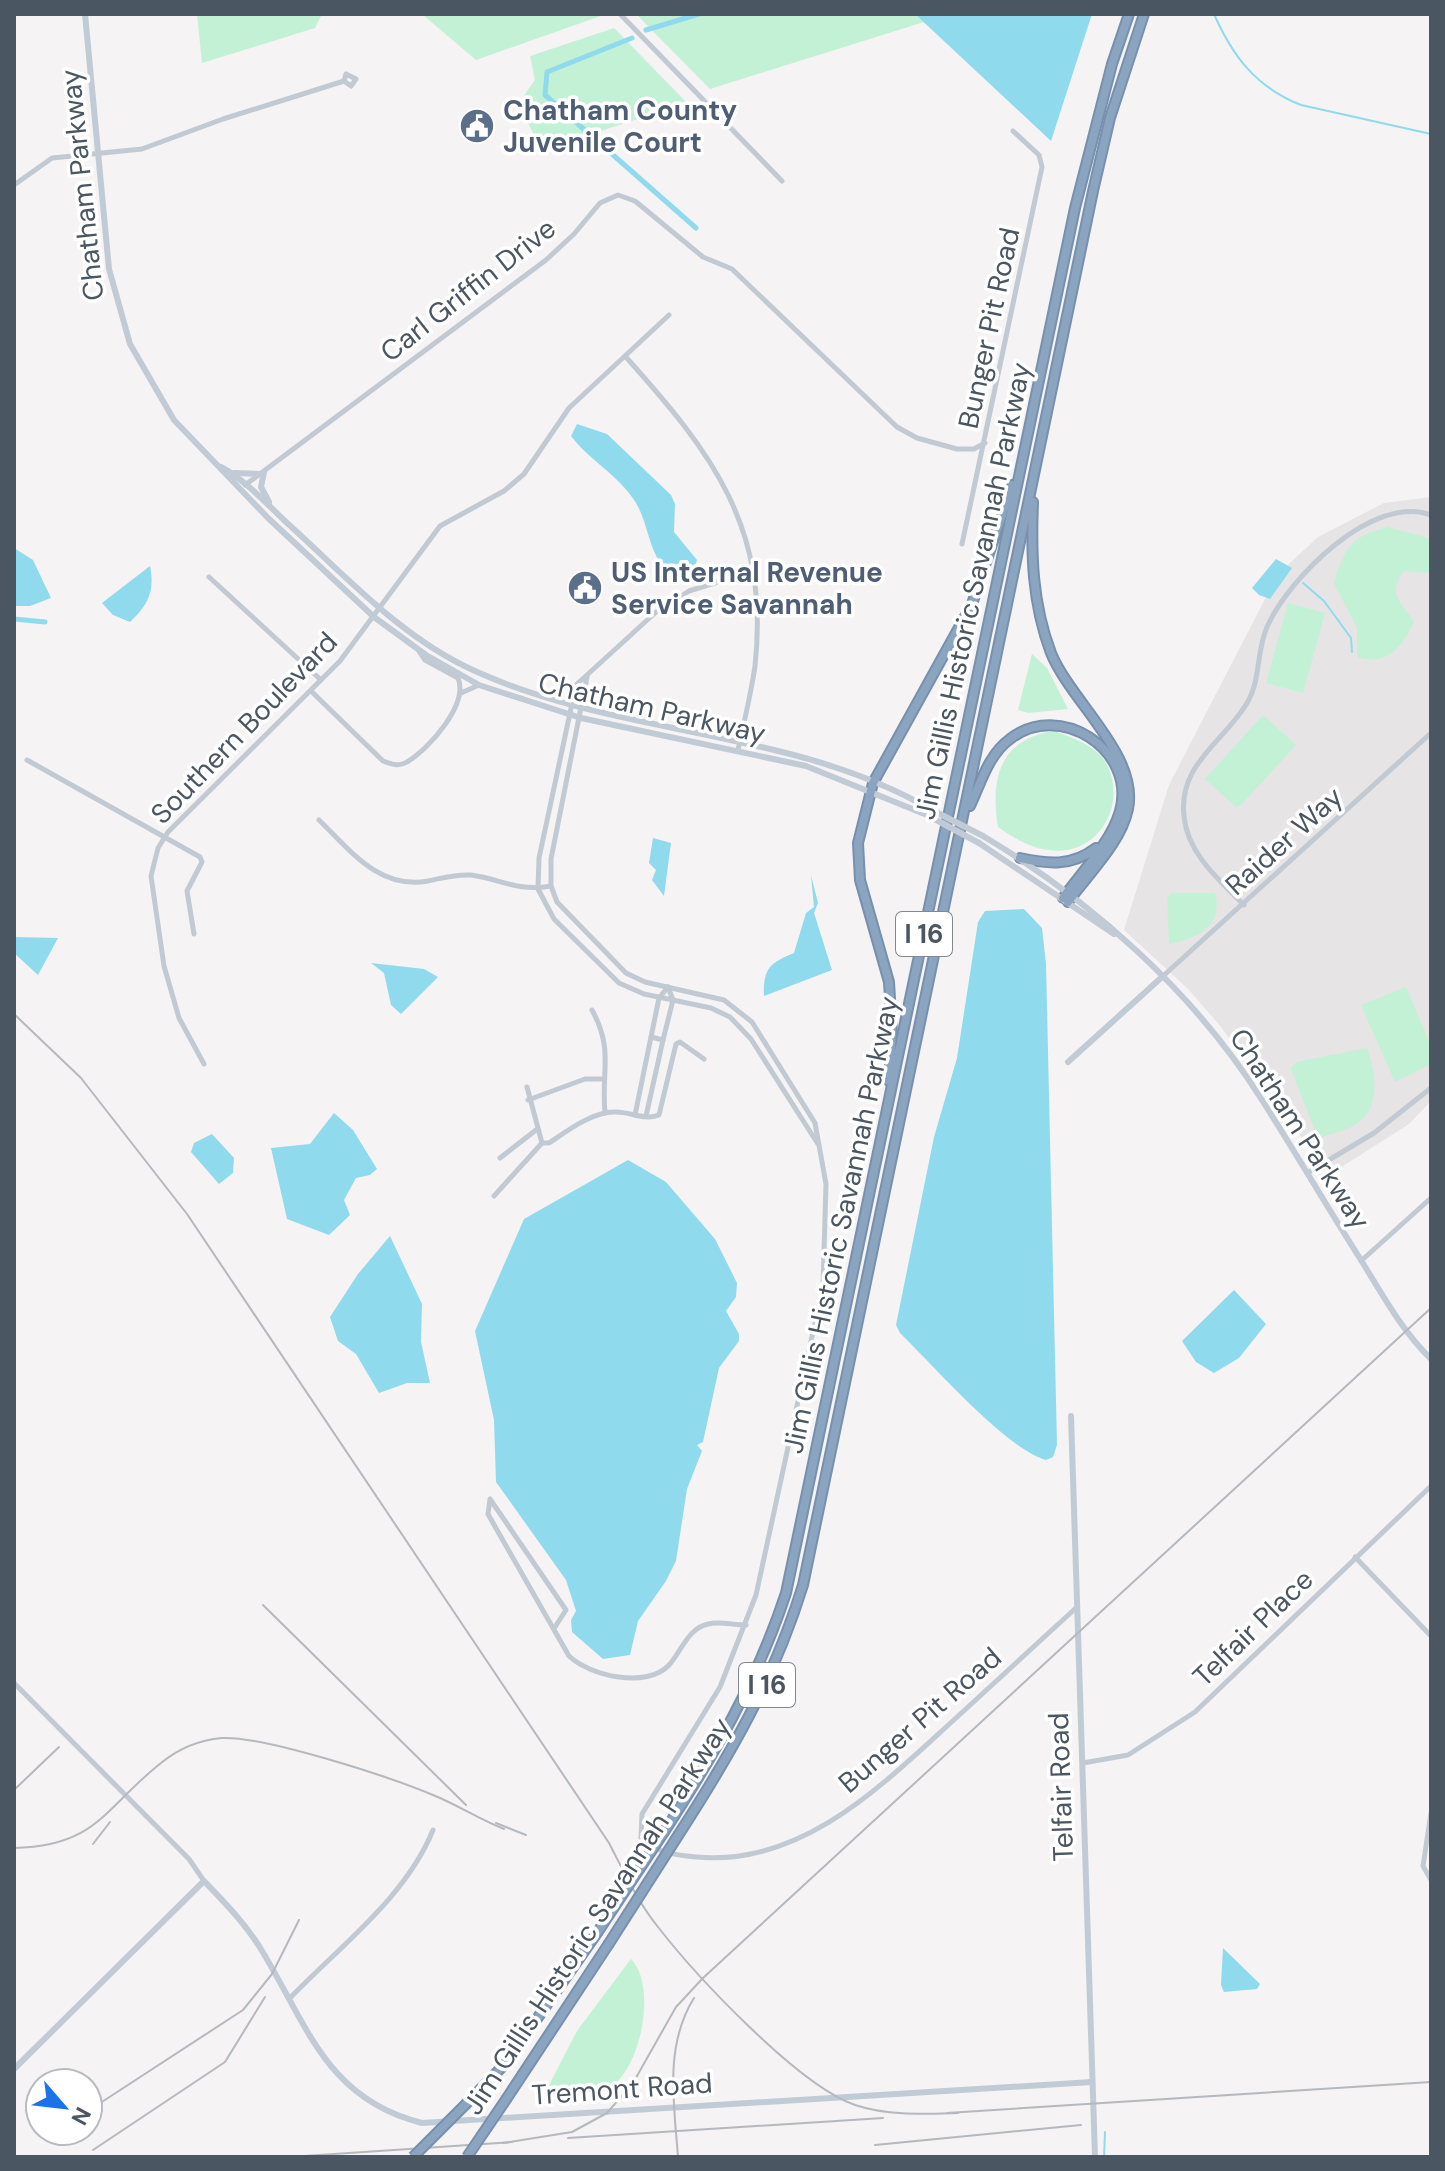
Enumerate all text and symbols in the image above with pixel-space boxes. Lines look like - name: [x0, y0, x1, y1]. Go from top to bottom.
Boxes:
- street label: Chatham Parkway: [51, 68, 113, 302]
- place label: Chatham County Juvenile Court: [503, 92, 737, 161]
- public building icon: Chatham County Juvenile Court: [458, 107, 496, 145]
- street label: Carl Griffin Drive: [373, 210, 563, 370]
- street label: Bunger Pit Road: [950, 224, 1028, 432]
- street label: Jim Gillis Historic Savannah Parkway: [906, 359, 1040, 823]
- place label: US Internal Revenue Service Savannah: [611, 554, 883, 623]
- public building icon: US Internal Revenue Service Savannah: [566, 569, 604, 607]
- street label: Southern Boulevard: [143, 624, 345, 832]
- street label: Chatham Parkway: [535, 664, 769, 752]
- street label: Raider Way: [1218, 779, 1350, 903]
- road number: I 16: [896, 912, 952, 956]
- street label: Jim Gillis Historic Savannah Parkway: [774, 993, 908, 1457]
- street label: Chatham Parkway: [1221, 1022, 1379, 1236]
- street label: Telfair Place: [1185, 1561, 1321, 1695]
- street label: Bunger Pit Road: [831, 1639, 1009, 1801]
- road number: I 16: [739, 1663, 795, 1707]
- street label: Jim Gillis Historic Savannah Parkway: [454, 1710, 740, 2122]
- street label: Telfair Road: [1040, 1712, 1082, 1862]
- street label: Tremont Road: [530, 2064, 714, 2114]
- north arrow: [24, 2067, 104, 2147]
- text: N: [65, 2102, 98, 2130]

